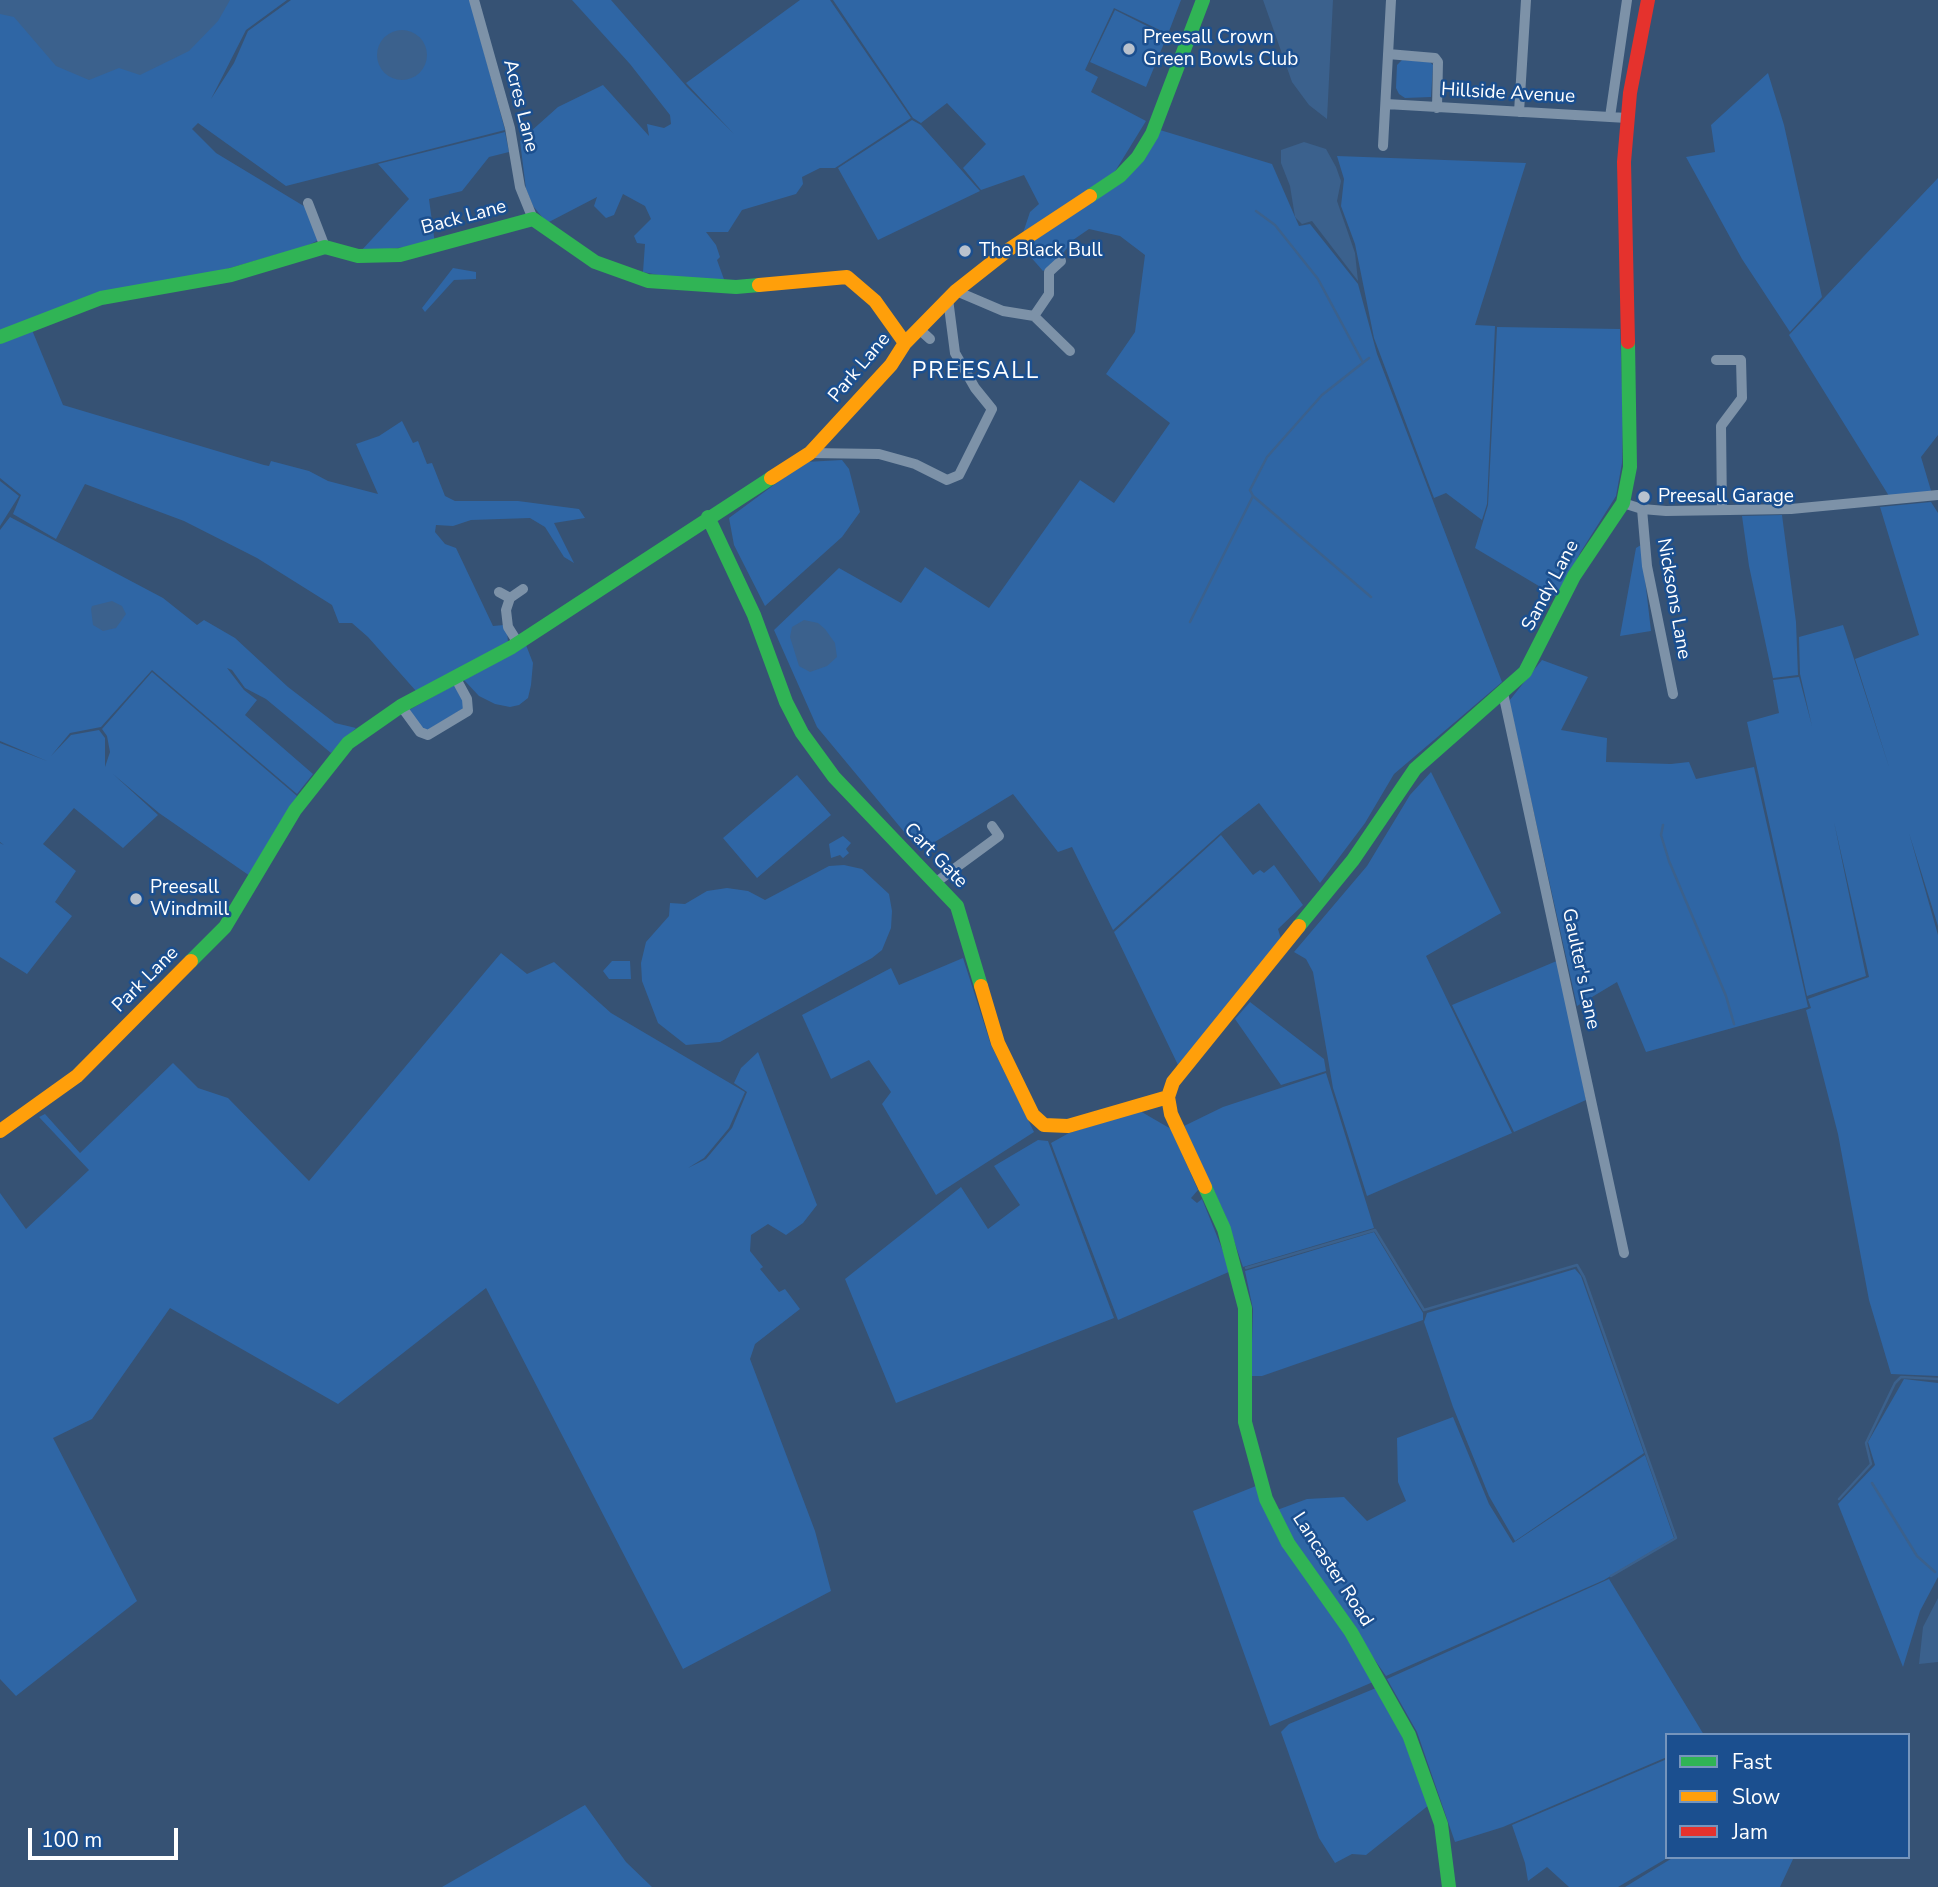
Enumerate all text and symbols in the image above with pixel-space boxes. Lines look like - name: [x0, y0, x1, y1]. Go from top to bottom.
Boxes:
- place label: Preesall Crown Green Bowls Club: [1143, 27, 1298, 71]
- marker: Preesall Crown Green Bowls Club: [1121, 41, 1137, 57]
- street label: Acres Lane: [497, 57, 543, 155]
- street label: Hillside Avenue: [1440, 79, 1576, 109]
- street label: Back Lane: [419, 196, 509, 240]
- place label: The Black Bull: [979, 240, 1103, 262]
- marker: The Black Bull: [957, 243, 973, 259]
- street label: Park Lane: [824, 328, 896, 408]
- district label: PREESALL: [913, 358, 1039, 386]
- place label: Preesall Garage: [1658, 486, 1794, 508]
- marker: Preesall Garage: [1636, 489, 1652, 505]
- street label: Sandy Lane: [1518, 537, 1584, 635]
- street label: Nicksons Lane: [1651, 537, 1695, 661]
- street label: Cart Gate: [898, 819, 972, 893]
- place label: Preesall Windmill: [150, 877, 229, 921]
- marker: Preesall Windmill: [128, 891, 144, 907]
- street label: Gaulter's Lane: [1556, 906, 1604, 1032]
- street label: Park Lane: [108, 942, 184, 1018]
- street label: Lancaster Road: [1287, 1509, 1377, 1631]
- legend: [1665, 1733, 1910, 1859]
- text: Fast: [1732, 1748, 1772, 1776]
- text: Slow: [1732, 1783, 1780, 1811]
- scale bar: [32, 1814, 182, 1858]
- text: Jam: [1732, 1818, 1768, 1846]
- text: 100 m: [41, 1826, 102, 1854]

